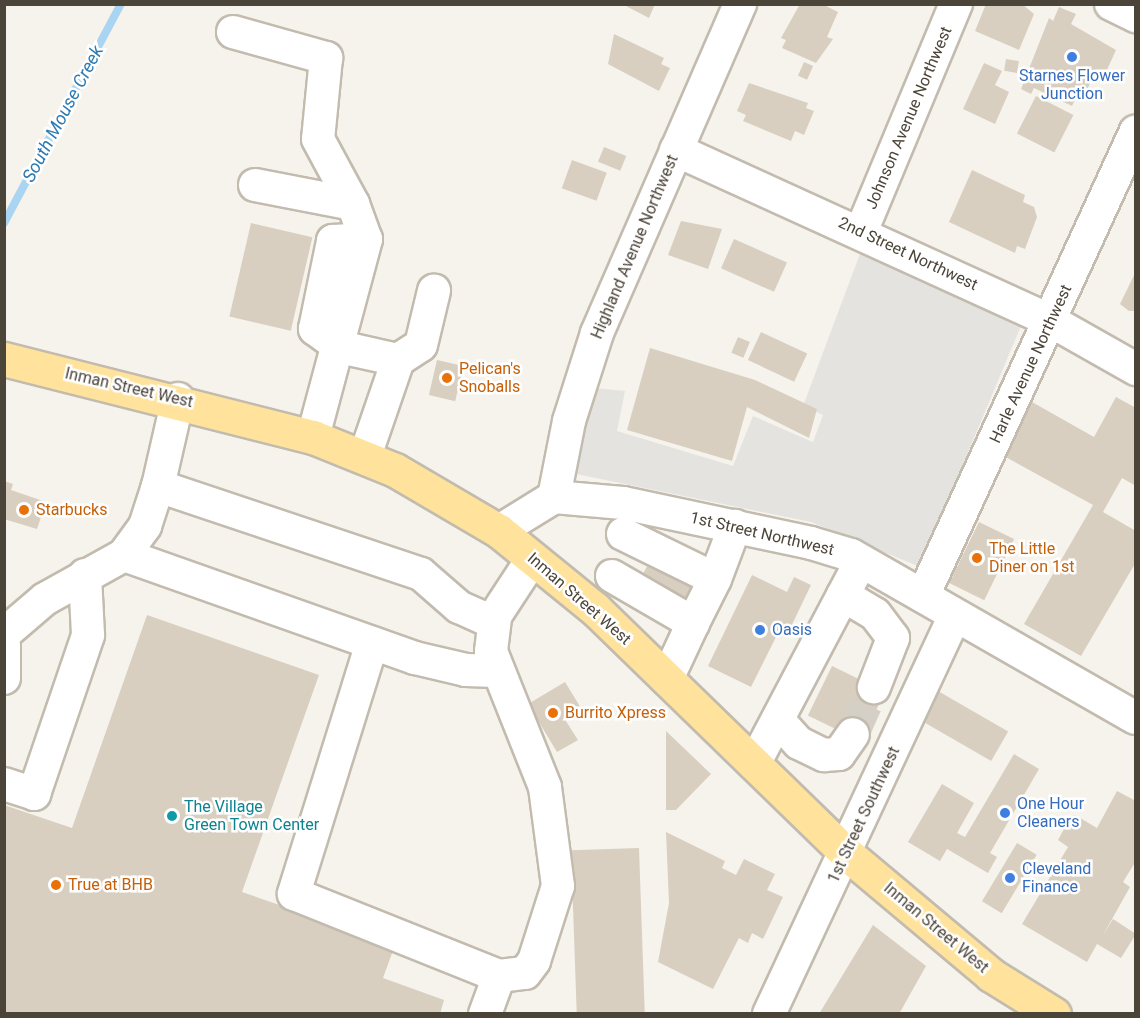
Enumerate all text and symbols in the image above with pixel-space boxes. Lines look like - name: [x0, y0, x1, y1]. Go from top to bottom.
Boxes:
- street label: Johnson Avenue Northwest: [862, 24, 956, 212]
- water label: South Mouse Creek: [18, 42, 108, 186]
- marker: Starnes Flower Junction: [1065, 50, 1079, 64]
- place label: Starnes Flower Junction: [1019, 66, 1125, 104]
- street label: Highland Avenue Northwest: [587, 152, 683, 342]
- street label: 2nd Street Northwest: [835, 213, 981, 295]
- street label: Harle Avenue Northwest: [986, 282, 1076, 446]
- place label: Pelican's Snoballs: [459, 359, 521, 397]
- street label: Inman Street West: [63, 364, 195, 412]
- marker: Pelican's Snoballs: [440, 371, 454, 385]
- place label: Starbucks: [36, 500, 107, 520]
- marker: Starbucks: [17, 503, 31, 517]
- street label: 1st Street Northwest: [688, 508, 836, 560]
- place label: The Little Diner on 1st: [989, 539, 1075, 577]
- street label: Inman Street West: [523, 549, 635, 649]
- marker: The Little Diner on 1st: [970, 551, 984, 565]
- place label: Oasis: [772, 620, 812, 640]
- marker: Oasis: [753, 623, 767, 637]
- place label: Burrito Xpress: [565, 703, 666, 723]
- marker: Burrito Xpress: [546, 706, 560, 720]
- street label: 1st Street Southwest: [824, 744, 904, 886]
- place label: One Hour Cleaners: [1017, 794, 1084, 832]
- place label: The Village Green Town Center: [184, 797, 320, 835]
- marker: One Hour Cleaners: [998, 806, 1012, 820]
- marker: The Village Green Town Center: [165, 809, 179, 823]
- place label: Cleveland Finance: [1022, 859, 1091, 897]
- marker: Cleveland Finance: [1003, 871, 1017, 885]
- place label: True at BHB: [68, 875, 153, 895]
- marker: True at BHB: [49, 878, 63, 892]
- street label: Inman Street West: [880, 879, 992, 977]

